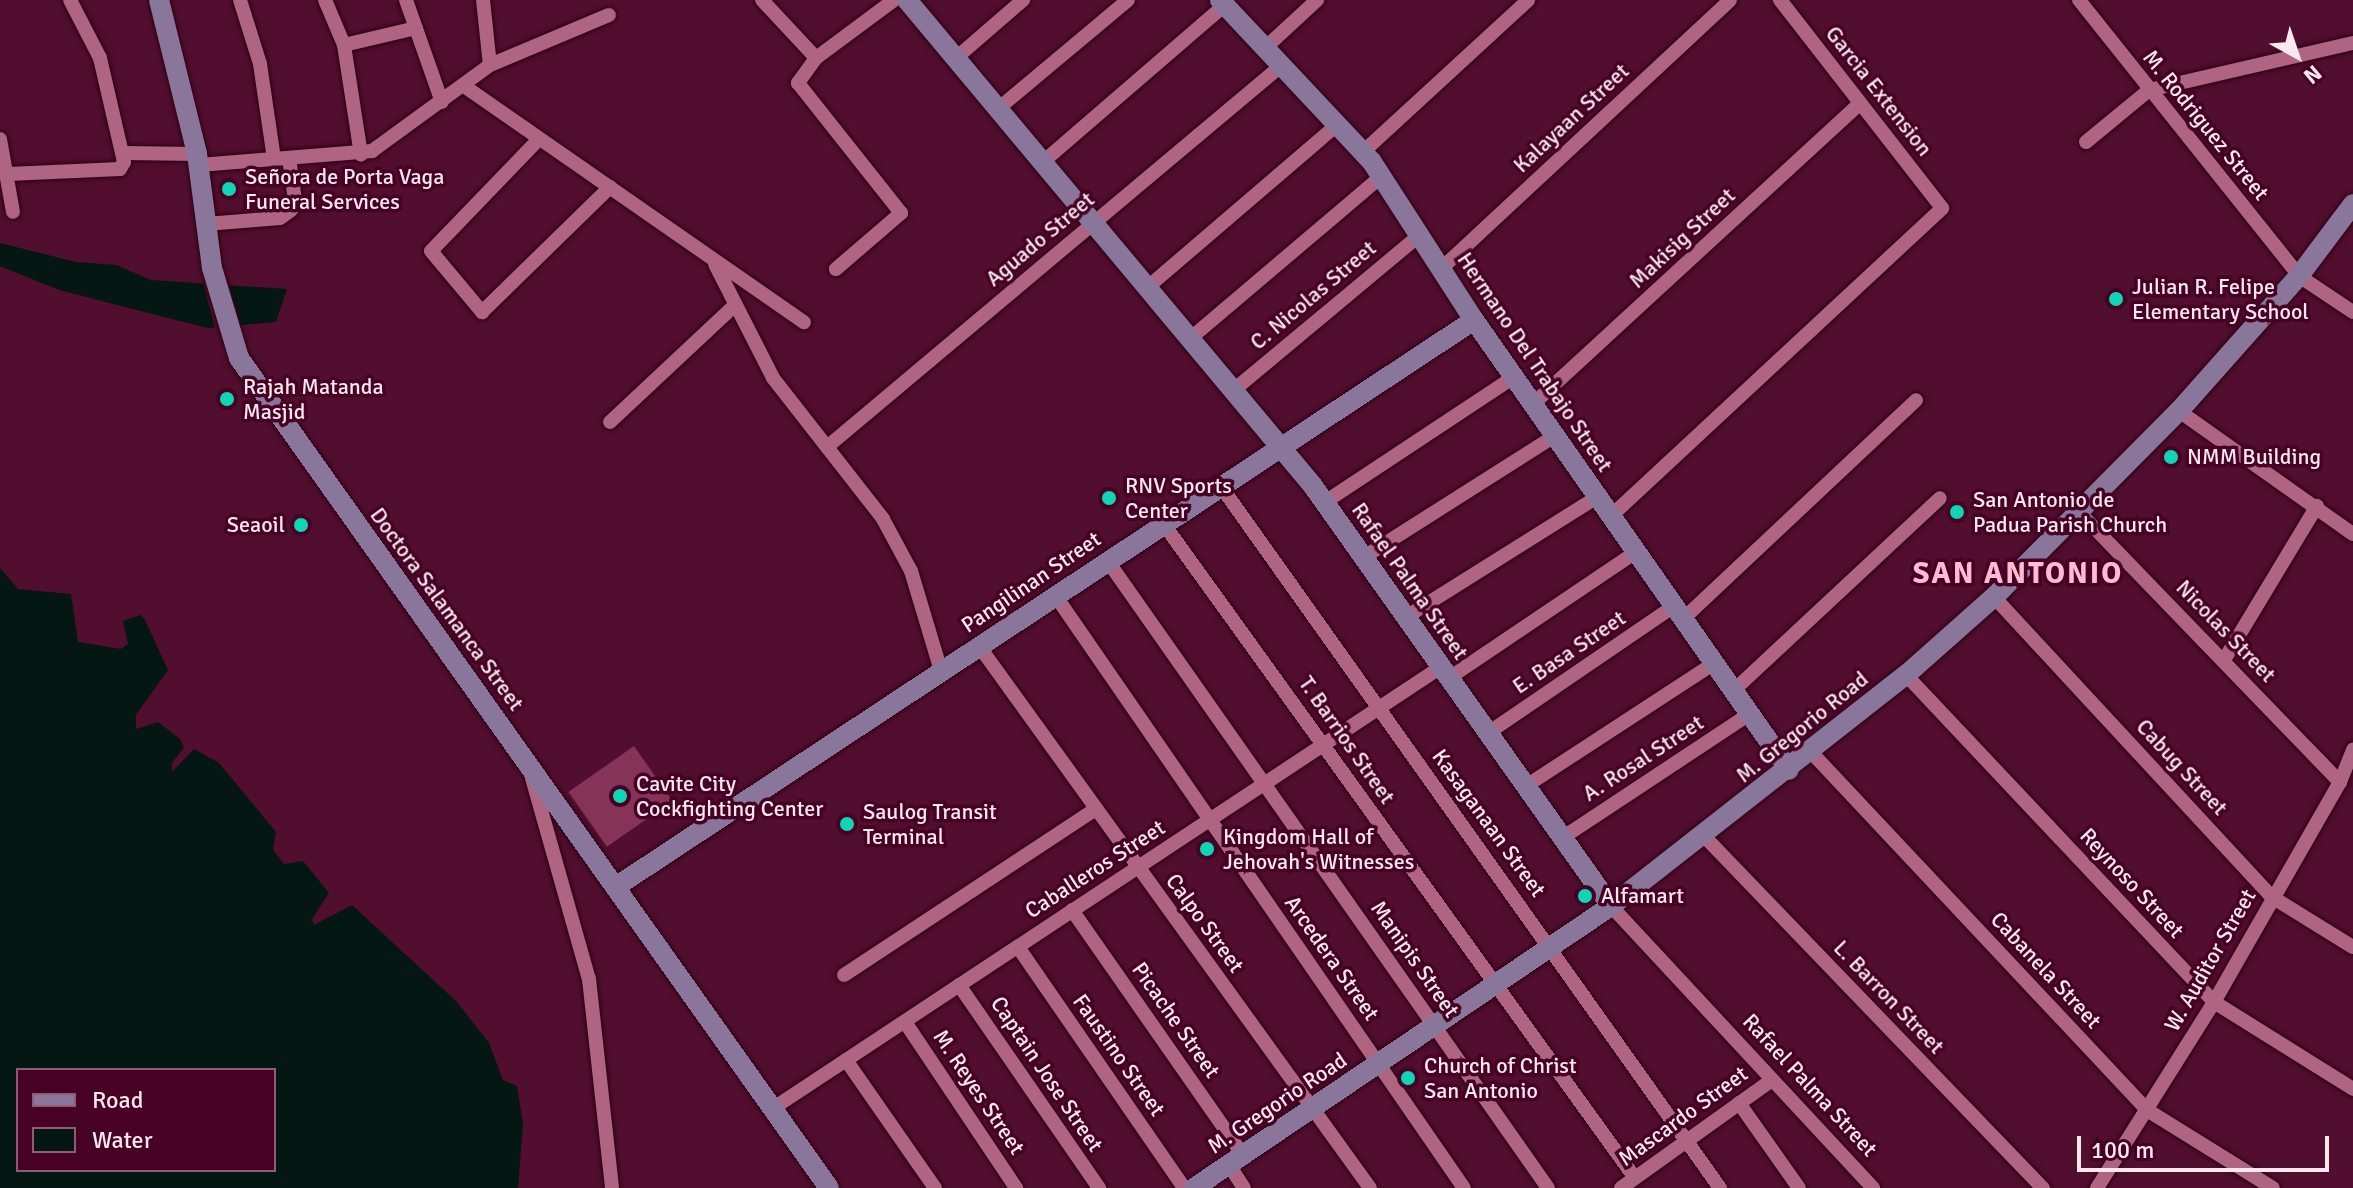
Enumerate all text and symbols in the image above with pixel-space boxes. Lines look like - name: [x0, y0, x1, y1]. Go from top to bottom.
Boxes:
- north arrow: [2257, 16, 2337, 96]
- street label: Garcia Extension: [1820, 21, 1938, 161]
- street label: M. Rodriguez Street: [2137, 45, 2275, 205]
- street label: Kalayaan Street: [1508, 58, 1634, 178]
- text: N: [2298, 60, 2327, 90]
- place label: Señora de Porta Vaga Funeral Services: [245, 163, 444, 214]
- marker: Señora de Porta Vaga Funeral Services: [220, 180, 238, 198]
- street label: Makisig Street: [1624, 182, 1740, 294]
- street label: Aguado Street: [980, 186, 1100, 292]
- street label: C. Nicolas Street: [1245, 235, 1381, 355]
- street label: Hermano Del Trabajo Street: [1452, 247, 1618, 477]
- place label: Julian R. Felipe Elementary School: [2132, 273, 2309, 324]
- marker: Julian R. Felipe Elementary School: [2107, 290, 2125, 308]
- place label: Rajah Matanda Masjid: [243, 373, 384, 424]
- marker: Rajah Matanda Masjid: [218, 390, 236, 408]
- place label: NMM Building: [2187, 444, 2321, 470]
- marker: NMM Building: [2162, 448, 2180, 466]
- place label: RNV Sports Center: [1125, 472, 1232, 524]
- place label: San Antonio de Padua Parish Church: [1973, 486, 2167, 538]
- marker: RNV Sports Center: [1100, 489, 1118, 507]
- street label: Rafael Palma Street: [1346, 497, 1474, 665]
- street label: Doctora Salamanca Street: [365, 502, 529, 716]
- marker: San Antonio de Padua Parish Church: [1948, 503, 1966, 521]
- place label: Seaoil: [227, 512, 285, 538]
- marker: Seaoil: [292, 516, 310, 534]
- street label: Pangilinan Street: [956, 526, 1106, 638]
- district label: SAN ANTONIO: [1913, 556, 2123, 592]
- street label: Nicolas Street: [2171, 574, 2281, 688]
- street label: E. Basa Street: [1508, 605, 1630, 699]
- street label: M. Gregorio Road: [1731, 666, 1873, 788]
- street label: T. Barrios Street: [1293, 671, 1401, 809]
- street label: A. Rosal Street: [1578, 709, 1708, 807]
- street label: Cabug Street: [2131, 713, 2233, 821]
- street label: Kasaganaan Street: [1427, 744, 1551, 902]
- place label: Cavite City Cockfighting Center: [636, 770, 823, 822]
- marker: Cavite City Cockfighting Center: [611, 787, 629, 805]
- place label: Saulog Transit Terminal: [863, 798, 997, 850]
- street label: Caballeros Street: [1020, 814, 1170, 924]
- marker: Saulog Transit Terminal: [838, 815, 856, 833]
- place label: Kingdom Hall of Jehovah's Witnesses: [1223, 823, 1414, 874]
- street label: Reynoso Street: [2074, 823, 2190, 943]
- marker: Kingdom Hall of Jehovah's Witnesses: [1198, 840, 1216, 858]
- street label: Calpo Street: [1160, 868, 1250, 978]
- place label: Alfamart: [1601, 883, 1684, 909]
- street label: W. Auditor Street: [2159, 884, 2261, 1036]
- marker: Alfamart: [1576, 887, 1594, 905]
- street label: Arcedera Street: [1279, 891, 1385, 1025]
- street label: Manipis Street: [1365, 896, 1465, 1022]
- street label: Cabanela Street: [1985, 906, 2107, 1034]
- street label: L. Barron Street: [1828, 935, 1950, 1059]
- street label: Picache Street: [1126, 957, 1226, 1083]
- street label: Faustino Street: [1067, 989, 1171, 1121]
- street label: Captain Jose Street: [985, 991, 1109, 1157]
- street label: Rafael Palma Street: [1737, 1008, 1883, 1162]
- street label: M. Reyes Street: [928, 1025, 1030, 1159]
- street label: M. Gregorio Road: [1202, 1047, 1352, 1159]
- place label: Church of Christ San Antonio: [1424, 1052, 1577, 1104]
- street label: Mascardo Street: [1613, 1060, 1753, 1172]
- legend: [16, 1068, 276, 1172]
- marker: Church of Christ San Antonio: [1399, 1069, 1417, 1087]
- text: Road: [92, 1085, 143, 1115]
- scale bar: [2081, 1120, 2333, 1170]
- text: Water: [92, 1125, 152, 1155]
- text: 100 m: [2091, 1135, 2154, 1165]

